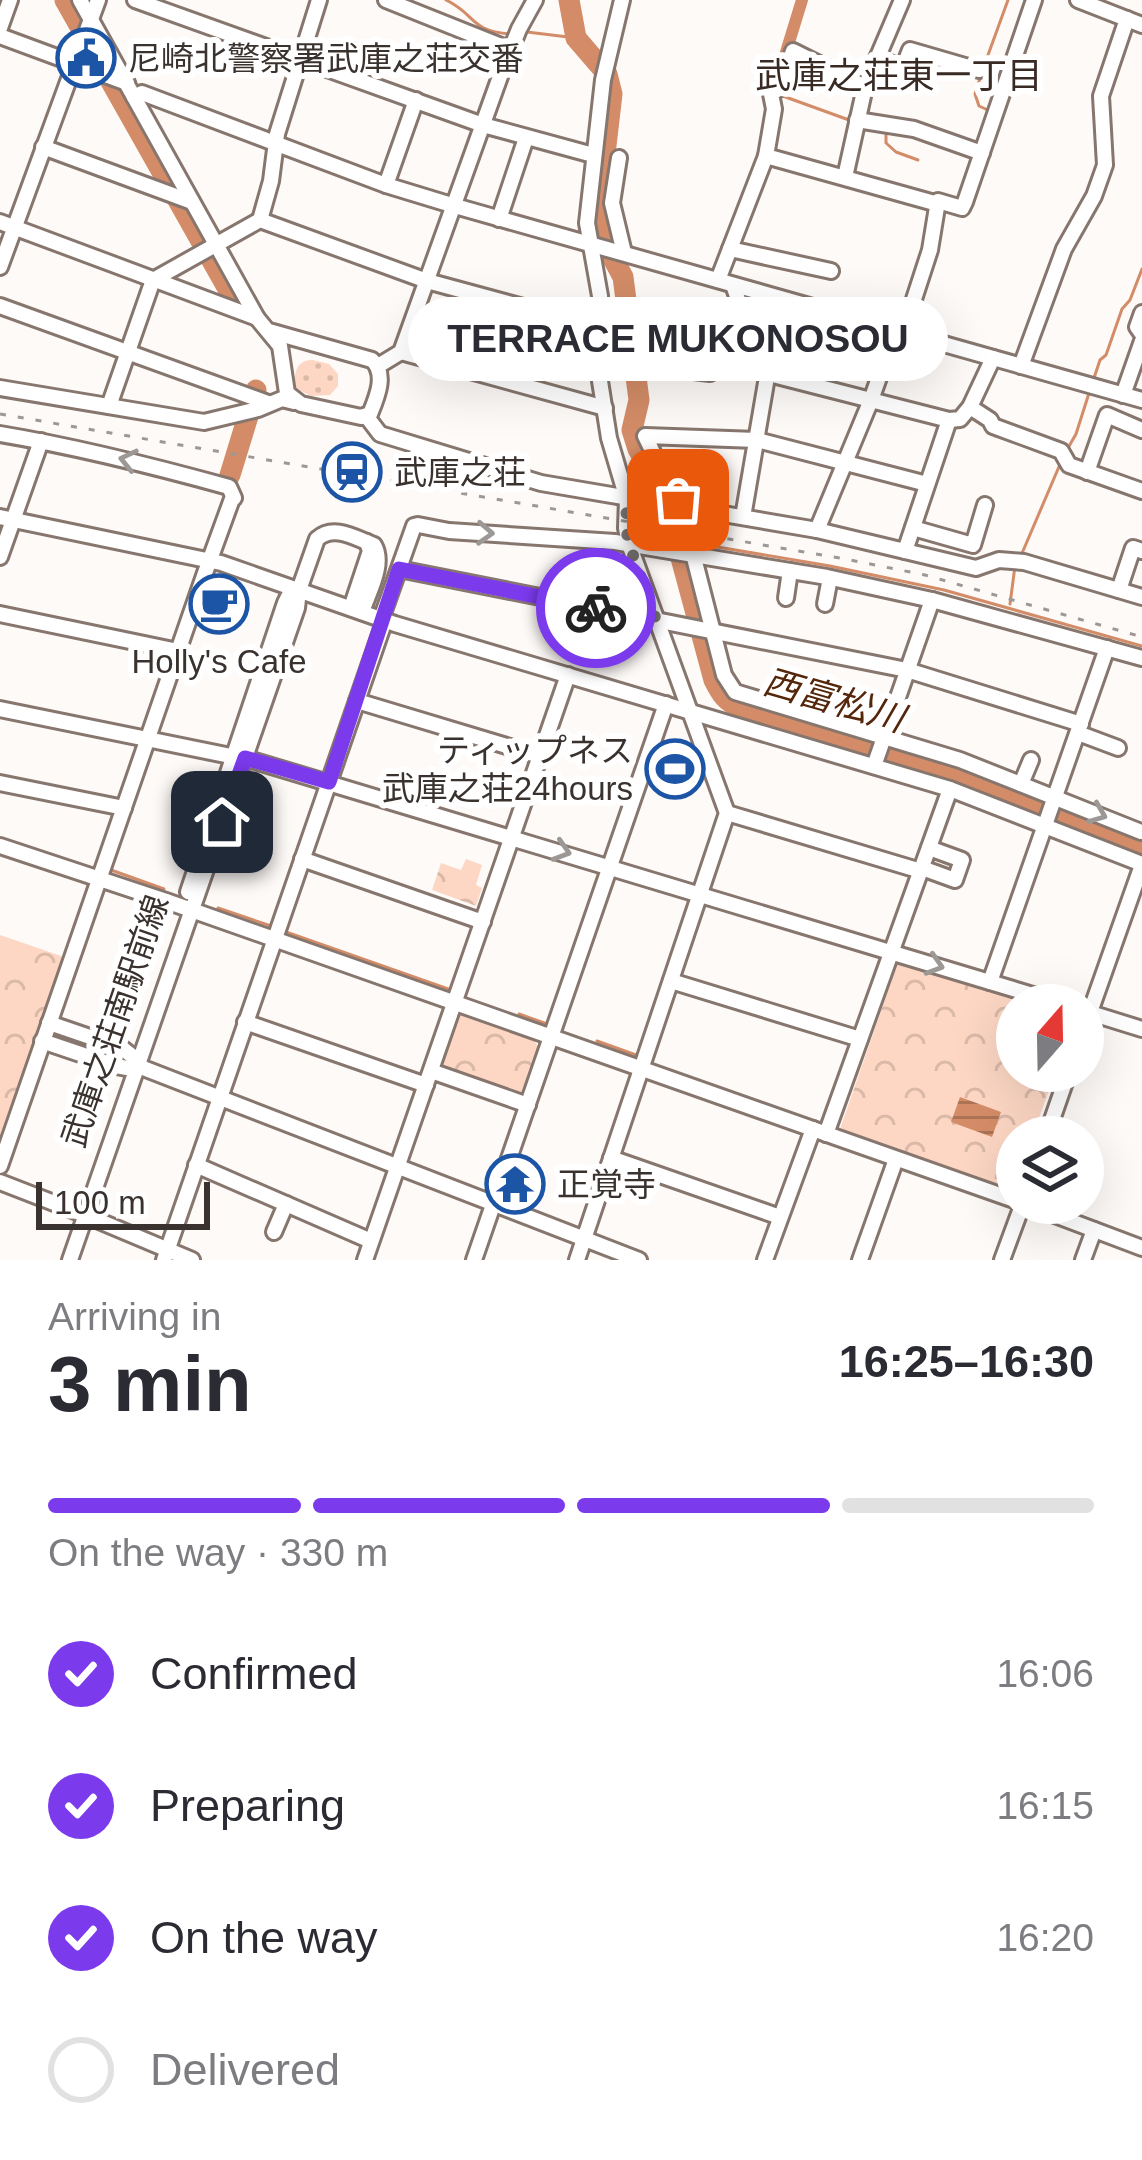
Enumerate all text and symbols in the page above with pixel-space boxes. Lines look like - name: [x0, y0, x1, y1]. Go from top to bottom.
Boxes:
- public building icon: 尼崎北警察署武庫之荘交番: [55, 27, 117, 89]
- place label: 尼崎北警察署武庫之荘交番: [128, 40, 524, 77]
- district label: 武庫之荘東一丁目: [755, 55, 1043, 96]
- callout: TERRACE MUKONOSOU: [408, 296, 948, 380]
- text: TERRACE MUKONOSOU: [447, 317, 909, 360]
- station icon: 武庫之荘: [321, 441, 383, 503]
- one-way arrow: [119, 449, 139, 474]
- pin: [627, 449, 729, 551]
- place label: 武庫之荘: [394, 454, 526, 491]
- icon: bag: [645, 467, 711, 533]
- one-way arrow: [476, 519, 495, 545]
- courier: [536, 548, 656, 668]
- cafe icon: Holly's Cafe: [188, 573, 250, 635]
- icon: bike: [563, 575, 629, 641]
- place label: Holly's Cafe: [131, 643, 307, 680]
- water label: 西富松川: [759, 660, 913, 741]
- place label: ティップネス 武庫之荘24hours: [382, 732, 633, 807]
- sports icon: ティップネス 武庫之荘24hours: [644, 738, 706, 800]
- pin: [171, 771, 273, 873]
- icon: home: [189, 789, 255, 855]
- one-way arrow: [1086, 800, 1107, 825]
- one-way arrow: [551, 837, 572, 862]
- street label: 武庫之荘南駅前線: [55, 890, 175, 1152]
- one-way arrow: [924, 950, 945, 975]
- north arrow: [996, 984, 1104, 1092]
- map controls: [996, 984, 1104, 1224]
- button: layers: [996, 1116, 1104, 1224]
- temple icon: 正覚寺: [484, 1153, 546, 1215]
- place label: 正覚寺: [557, 1166, 656, 1203]
- scale bar: [36, 1176, 210, 1229]
- text: 100 m: [54, 1184, 146, 1221]
- text: Arriving in: [48, 1295, 221, 1338]
- text: 16:25–16:30: [839, 1336, 1094, 1387]
- text: 3 min: [48, 1340, 252, 1428]
- text: On the way · 330 m: [48, 1531, 388, 1574]
- icon: check: [48, 1641, 114, 1707]
- text: Confirmed: [150, 1648, 358, 1699]
- text: 16:06: [996, 1652, 1094, 1695]
- icon: check: [48, 1773, 114, 1839]
- text: Preparing: [150, 1780, 345, 1831]
- text: 16:15: [996, 1784, 1094, 1827]
- icon: check: [48, 1905, 114, 1971]
- text: On the way: [150, 1912, 378, 1963]
- text: 16:20: [996, 1916, 1094, 1959]
- text: Delivered: [150, 2044, 340, 2095]

